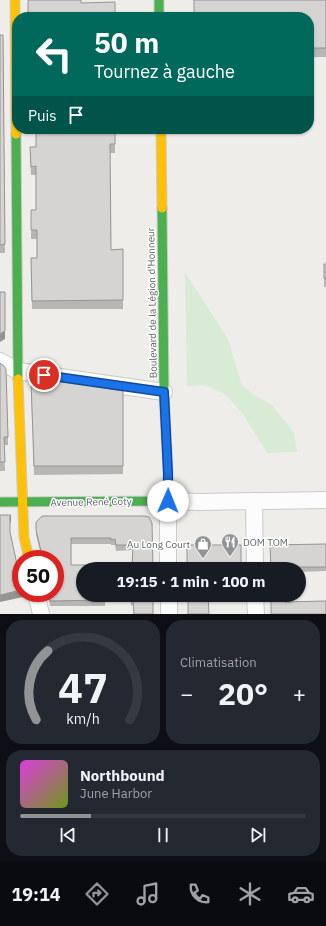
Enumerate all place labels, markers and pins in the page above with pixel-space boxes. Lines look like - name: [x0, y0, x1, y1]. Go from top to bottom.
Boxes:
- pin: [27, 358, 61, 392]
- restaurant icon: DOM TOM: [220, 532, 240, 557]
- shop icon: Au Long Court: [193, 534, 213, 559]
- place label: DOM TOM: [243, 536, 288, 549]
- place label: Au Long Court: [127, 538, 190, 551]

